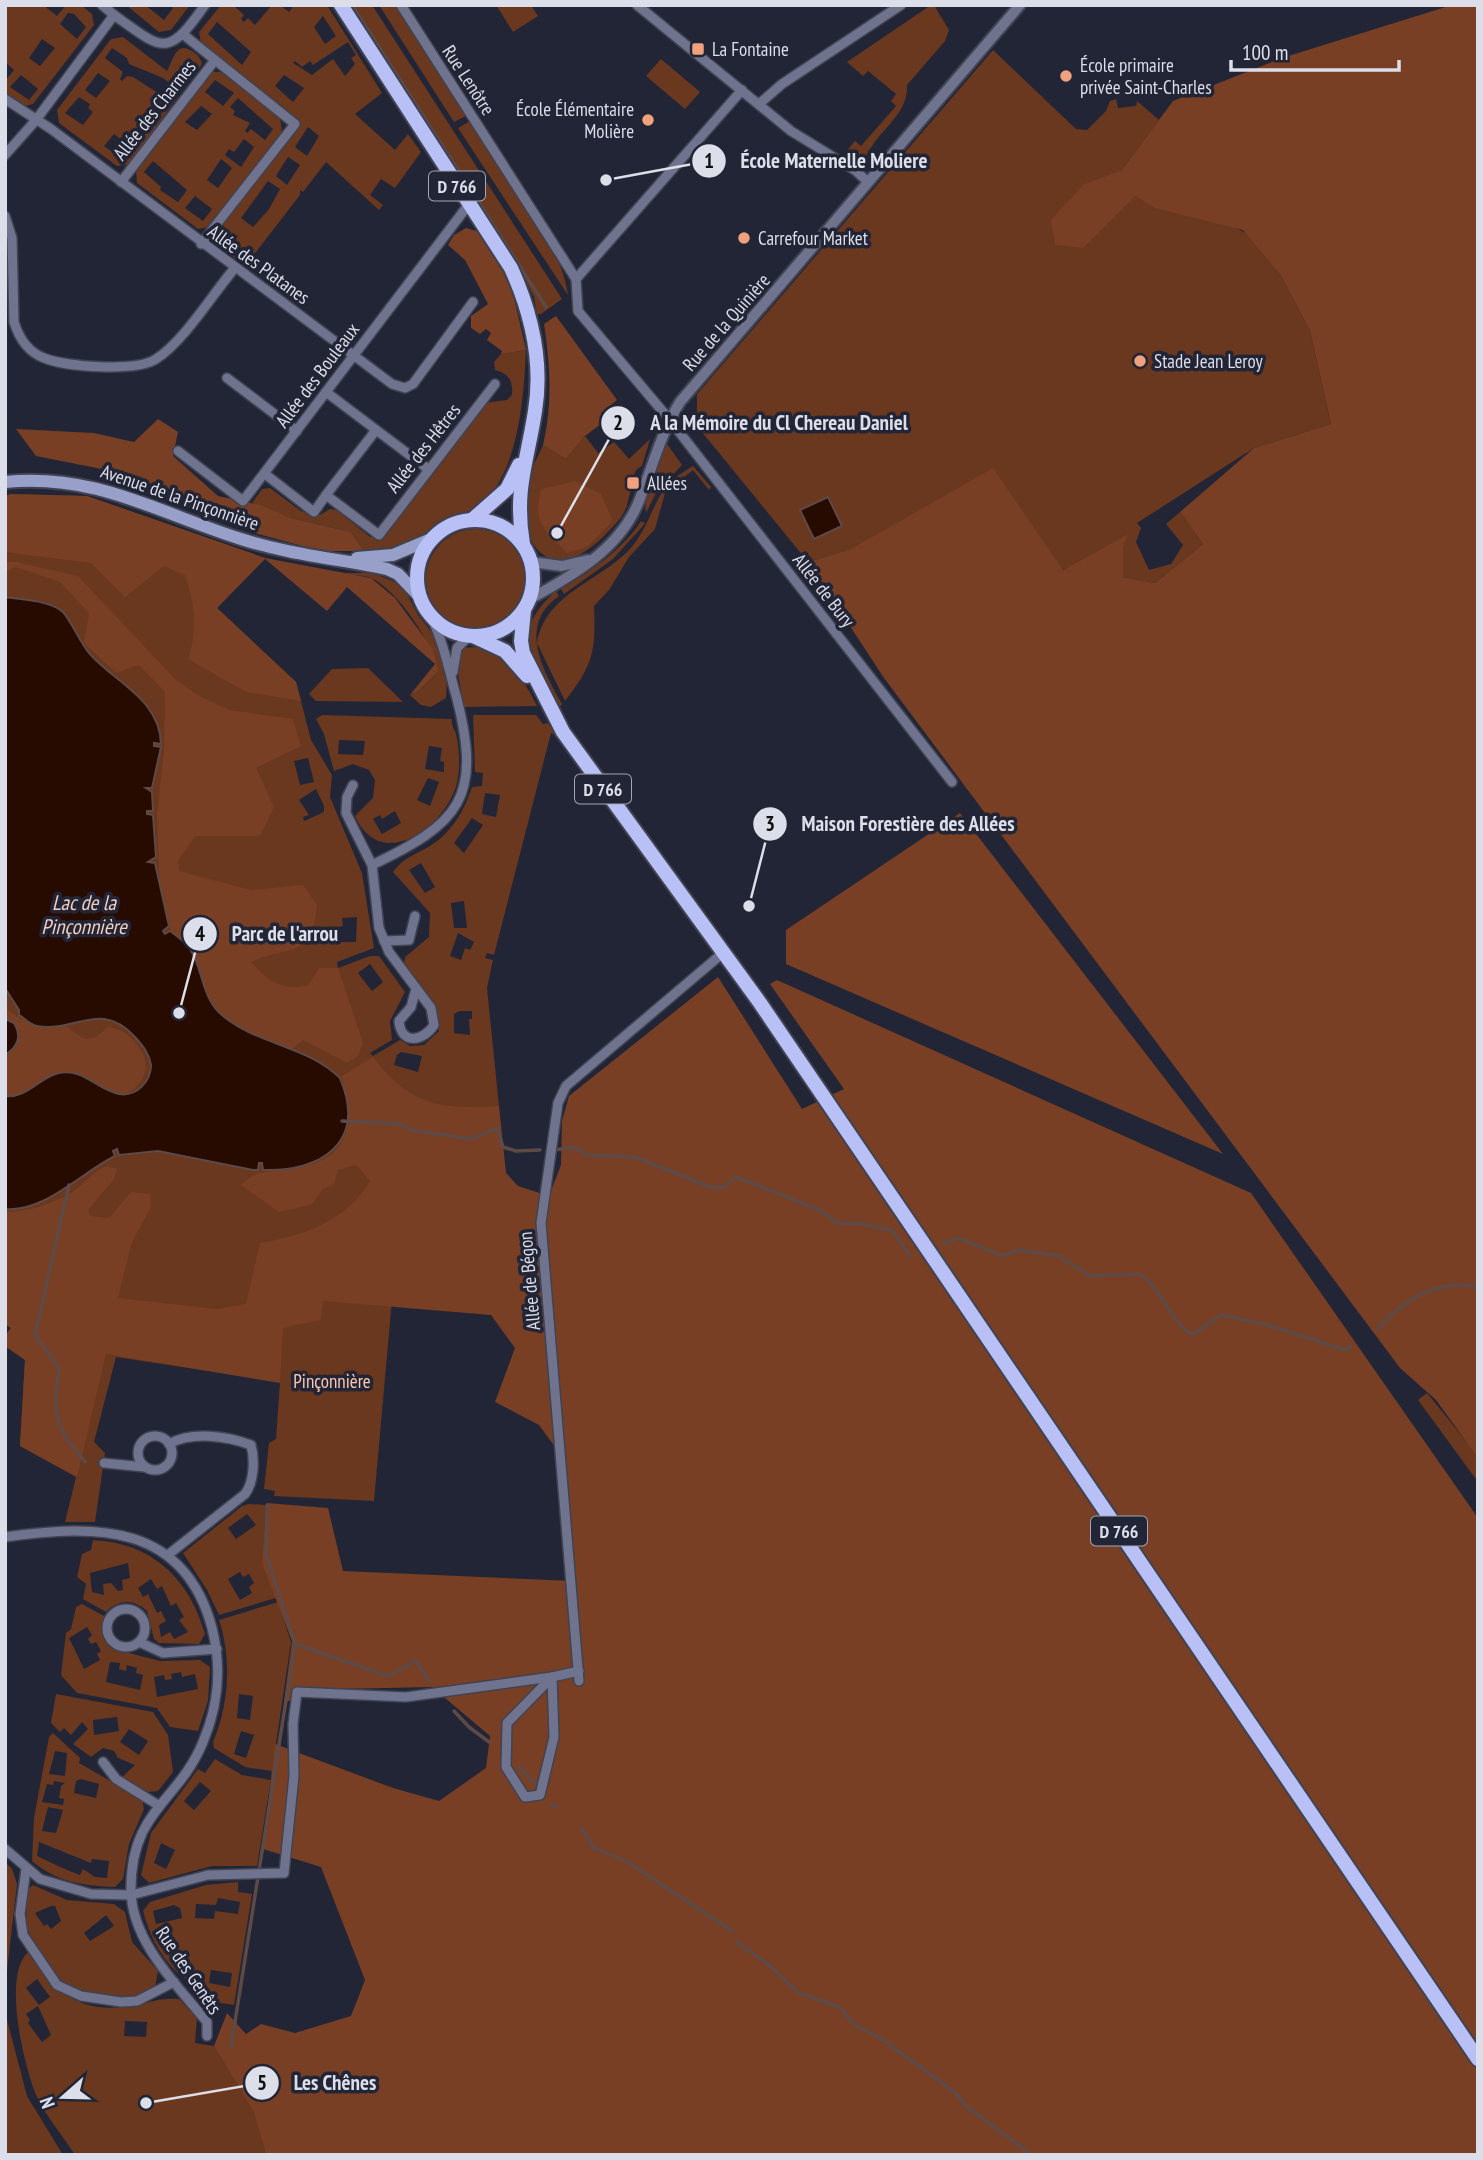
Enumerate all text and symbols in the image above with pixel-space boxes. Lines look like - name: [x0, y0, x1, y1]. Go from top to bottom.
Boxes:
- scale bar: [1231, 28, 1399, 72]
- place label: La Fontaine: [712, 37, 789, 61]
- text: 100 m: [1242, 39, 1288, 66]
- street label: Rue Lenôtre: [437, 40, 501, 120]
- marker: La Fontaine: [690, 41, 706, 57]
- place label: École primaire privée Saint-Charles: [1080, 53, 1212, 99]
- street label: Allée des Charmes: [107, 55, 201, 165]
- marker: École primaire privée Saint-Charles: [1058, 68, 1074, 84]
- place label: École Élémentaire Molière: [516, 97, 634, 143]
- marker: École Élémentaire Molière: [640, 112, 656, 128]
- callout: École Maternelle Moliere: [691, 140, 941, 182]
- text: 1: [704, 147, 714, 174]
- text: École Maternelle Moliere: [741, 147, 927, 174]
- road number: D 766: [429, 172, 485, 201]
- street label: Allée des Platanes: [203, 219, 315, 309]
- place label: Carrefour Market: [758, 226, 869, 250]
- marker: Carrefour Market: [736, 230, 752, 246]
- street label: Rue de la Quinière: [677, 268, 775, 376]
- street label: Allée des Bouleaux: [270, 318, 364, 432]
- place label: Stade Jean Leroy: [1154, 349, 1264, 373]
- marker: Stade Jean Leroy: [1132, 353, 1148, 369]
- street label: Allée des Hêtres: [381, 399, 465, 497]
- callout: A la Mémoire du Cl Chereau Daniel: [600, 402, 922, 444]
- text: 2: [613, 409, 623, 436]
- text: A la Mémoire du Cl Chereau Daniel: [649, 409, 909, 436]
- street label: Avenue de la Pinçonnière: [98, 459, 262, 535]
- place label: Allées: [647, 471, 687, 495]
- marker: Allées: [625, 475, 641, 491]
- street label: Allée de Bury: [788, 548, 861, 632]
- road number: D 766: [575, 774, 631, 804]
- callout: Maison Forestière des Allées: [753, 803, 1029, 845]
- text: 3: [765, 810, 775, 837]
- text: Maison Forestière des Allées: [801, 810, 1015, 837]
- water label: Lac de la Pinçonnière: [41, 889, 128, 940]
- callout: Parc de l'arrou: [183, 913, 352, 955]
- text: 4: [195, 920, 205, 947]
- text: Parc de l'arrou: [232, 920, 338, 947]
- street label: Allée de Bégon: [513, 1231, 545, 1331]
- park label: Pinçonnière: [293, 1369, 371, 1393]
- road number: D 766: [1091, 1516, 1147, 1546]
- street label: Rue des Genêts: [151, 1922, 227, 2018]
- north arrow: [28, 2062, 98, 2132]
- callout: Les Chênes: [244, 2062, 390, 2104]
- text: 5: [257, 2069, 267, 2096]
- text: Les Chênes: [294, 2069, 376, 2096]
- text: N: [34, 2094, 60, 2112]

